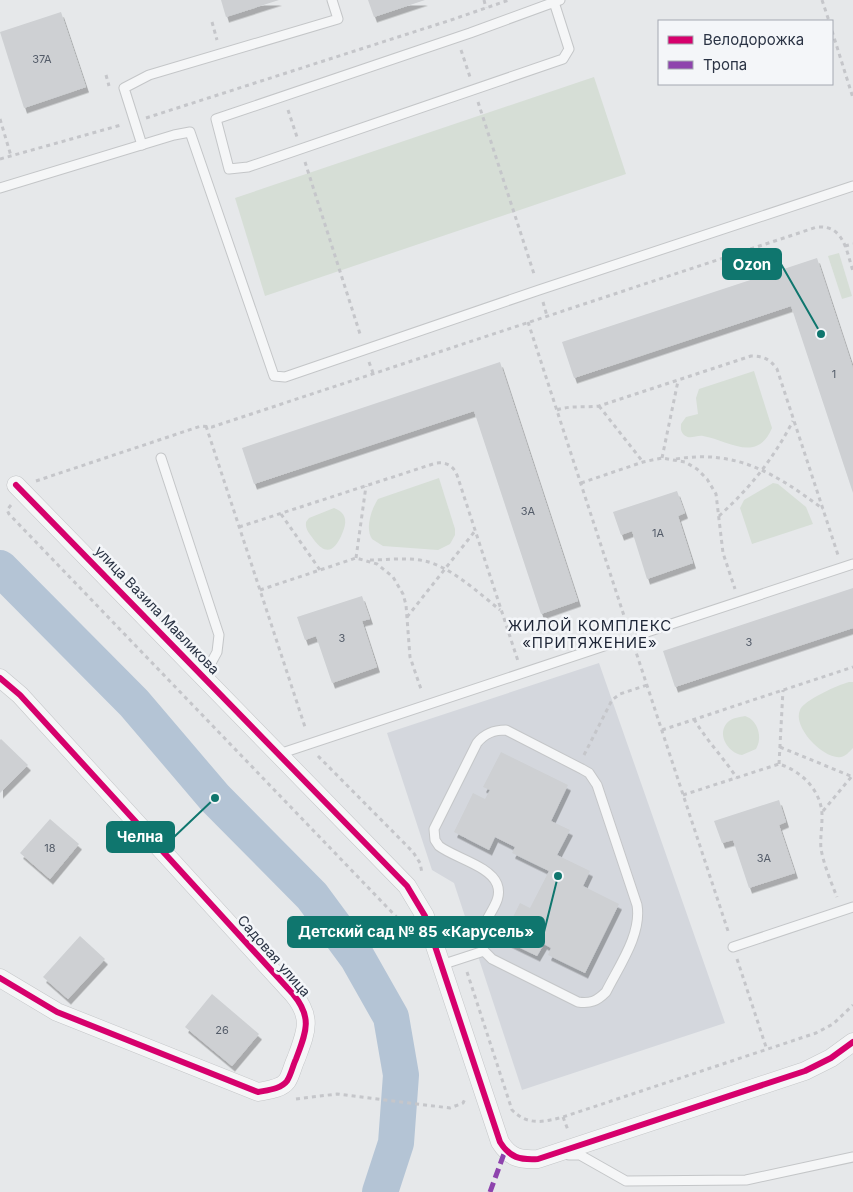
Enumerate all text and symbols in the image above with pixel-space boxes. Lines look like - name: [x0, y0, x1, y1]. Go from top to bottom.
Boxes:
- legend: [658, 20, 833, 85]
- text: Велодорожка: [703, 30, 804, 49]
- house number: 37А: [32, 52, 52, 66]
- text: Тропа: [703, 55, 747, 74]
- callout: Ozon: [723, 249, 781, 279]
- text: Ozon: [733, 255, 771, 274]
- house number: 1: [832, 367, 836, 381]
- house number: 3А: [521, 504, 536, 518]
- house number: 1А: [652, 526, 664, 540]
- street label: улица Вазила Мавликова: [92, 542, 223, 677]
- district label: ЖИЛОЙ КОМПЛЕКС «ПРИТЯЖЕНИЕ»: [508, 616, 672, 652]
- house number: 3: [339, 631, 346, 645]
- house number: 3: [746, 635, 753, 649]
- callout: Челна: [107, 822, 174, 852]
- text: Челна: [117, 827, 163, 846]
- house number: 18: [44, 841, 56, 855]
- house number: 3А: [757, 851, 772, 865]
- street label: Садовая улица: [234, 911, 314, 1000]
- callout: Детский сад № 85 «Карусель»: [288, 917, 544, 947]
- text: Детский сад № 85 «Карусель»: [298, 922, 534, 941]
- house number: 26: [215, 1023, 229, 1037]

